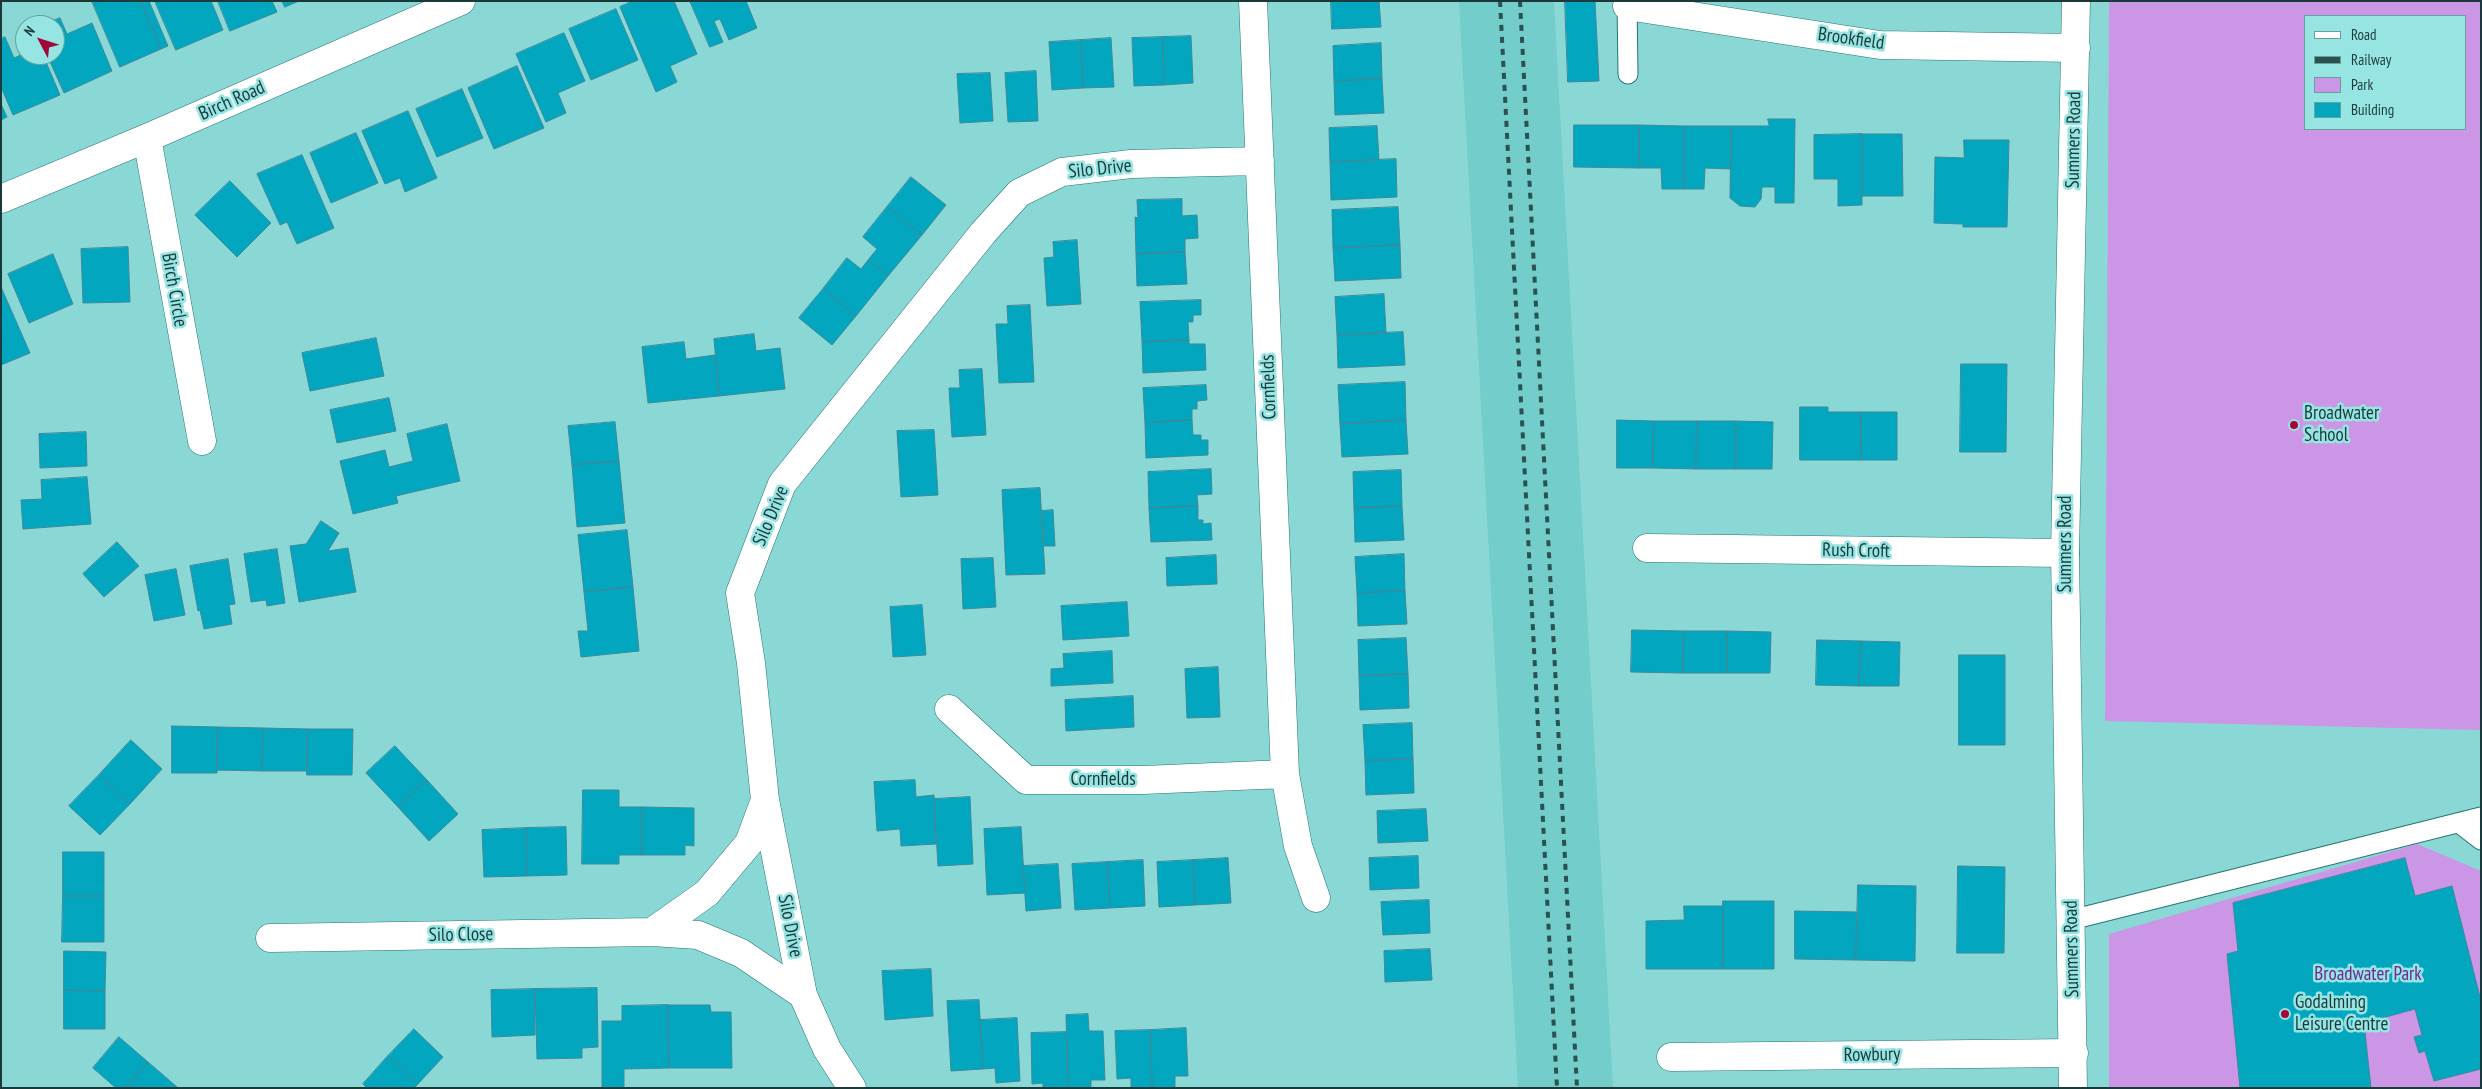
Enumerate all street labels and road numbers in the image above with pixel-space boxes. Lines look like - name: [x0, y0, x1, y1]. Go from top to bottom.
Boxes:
- street label: Brookfield: [1816, 23, 1886, 55]
- street label: Birch Road: [195, 76, 269, 126]
- street label: Summers Road: [2062, 91, 2086, 189]
- street label: Silo Drive: [1067, 154, 1133, 184]
- street label: Birch Circle: [156, 251, 192, 329]
- street label: Cornfields: [1256, 354, 1282, 420]
- street label: Silo Drive: [748, 482, 794, 550]
- street label: Summers Road: [2055, 495, 2077, 593]
- street label: Rush Croft: [1822, 539, 1890, 563]
- street label: Cornfields: [1070, 769, 1136, 791]
- street label: Silo Drive: [773, 893, 807, 959]
- street label: Summers Road: [2060, 900, 2084, 998]
- street label: Silo Close: [429, 923, 493, 947]
- street label: Rowbury: [1844, 1043, 1900, 1067]

